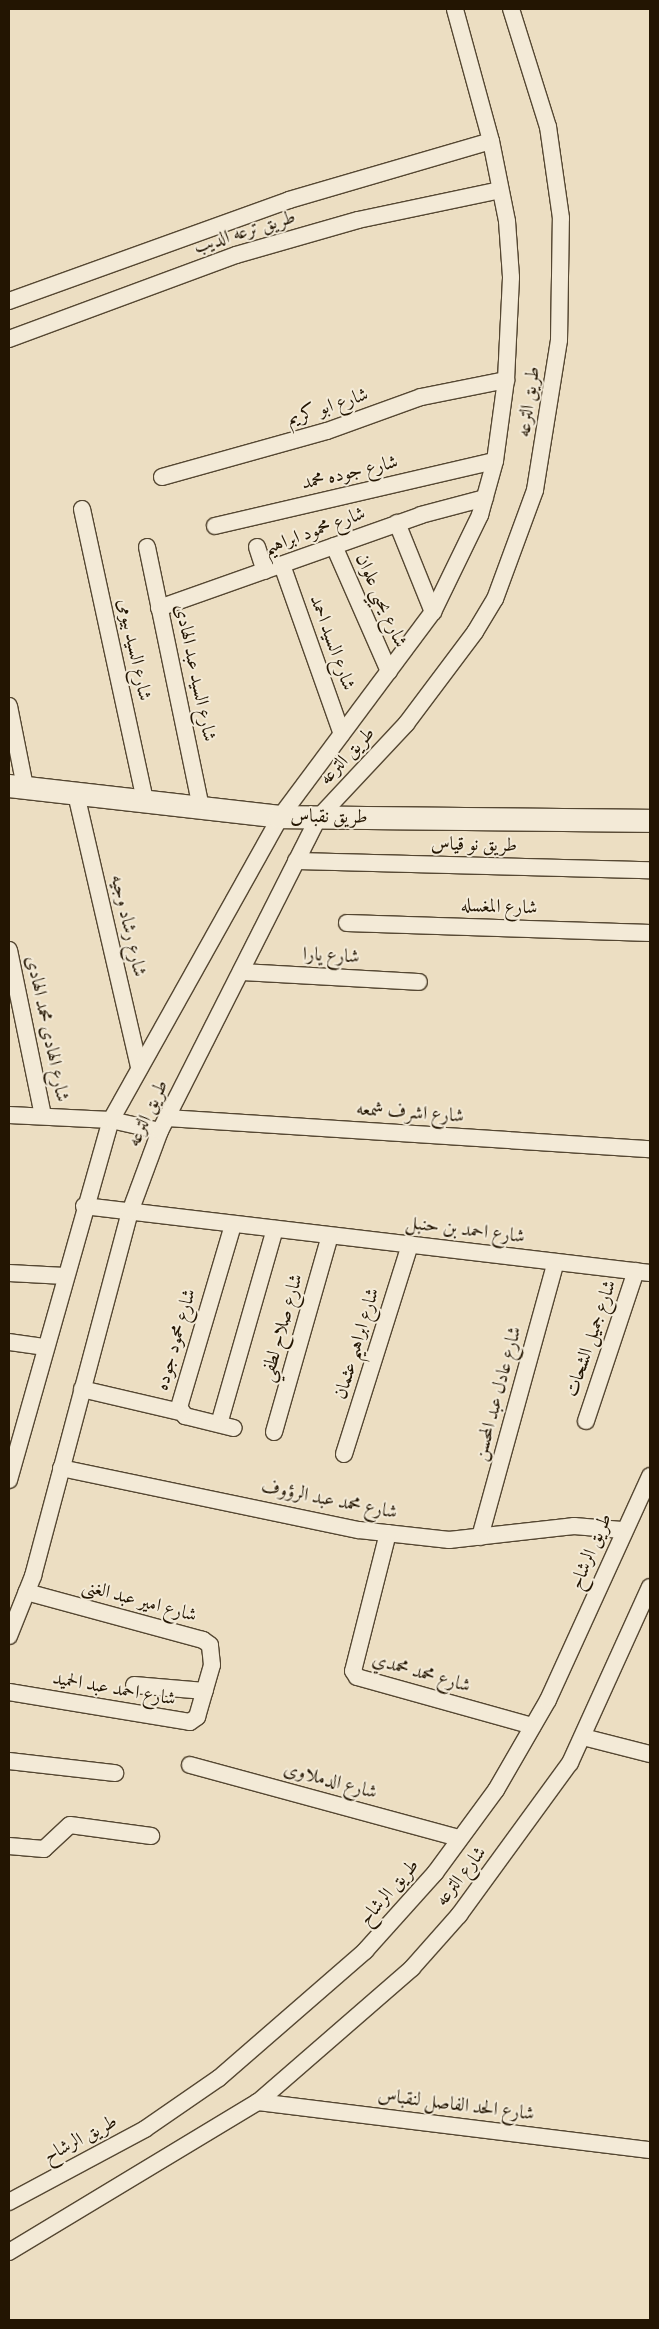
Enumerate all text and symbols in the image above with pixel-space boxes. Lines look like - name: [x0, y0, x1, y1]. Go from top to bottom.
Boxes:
- street label: طريق ترعه الديب: [191, 207, 299, 259]
- street label: طريق الترعه: [514, 365, 546, 439]
- street label: شارع ابو كريم: [284, 384, 372, 432]
- street label: شارع جوده محمد: [299, 452, 401, 496]
- street label: شارع محمود ابراهيم: [261, 503, 369, 561]
- street label: شارع يحيي علوان: [349, 551, 411, 651]
- street label: شارع السيد احمد: [303, 592, 359, 694]
- street label: شارع السيد بيومى: [111, 597, 155, 703]
- street label: شارع السيد عبد الهادى: [168, 602, 220, 744]
- street label: طريق الترعه: [315, 723, 381, 791]
- street label: طريق نقباس: [290, 806, 368, 830]
- street label: طريق نو قياس: [431, 834, 517, 858]
- street label: شارع رشاد وجيه: [104, 873, 150, 979]
- street label: شارع المغسله: [460, 895, 538, 921]
- street label: شارع يارا: [302, 944, 360, 970]
- street label: شارع الهادى محمد الهادى: [19, 954, 73, 1104]
- street label: طريق الترعه: [124, 1077, 174, 1151]
- street label: شارع اشرف شمعه: [355, 1099, 465, 1129]
- street label: شارع احمد بن حنبل: [404, 1212, 526, 1250]
- street label: شارع صلاح لطفي: [257, 1272, 309, 1384]
- street label: شارع جميل الشحات: [561, 1278, 623, 1400]
- street label: شارع ابراهيم عثمان: [330, 1286, 386, 1402]
- street label: شارع محمود جوده: [152, 1287, 202, 1393]
- street label: شارع عادل عبد المحسن: [470, 1324, 528, 1464]
- street label: شارع محمد عبد الرؤوف: [259, 1477, 399, 1525]
- street label: طريق الرشاح: [566, 1511, 618, 1593]
- street label: شارع امير عبد الغنى: [79, 1576, 199, 1628]
- street label: شارع محمد محمدي: [369, 1649, 473, 1699]
- street label: شارع احمد عبد الحميد: [51, 1668, 177, 1712]
- street label: شارع الدملاوى: [281, 1759, 379, 1805]
- street label: شارع الترعه: [432, 1843, 492, 1911]
- street label: طريق الرشاح: [355, 1855, 425, 1931]
- street label: شارع الحد الفاصل لنقباس: [376, 2085, 536, 2127]
- street label: طريق الرشاح: [40, 2111, 122, 2169]

